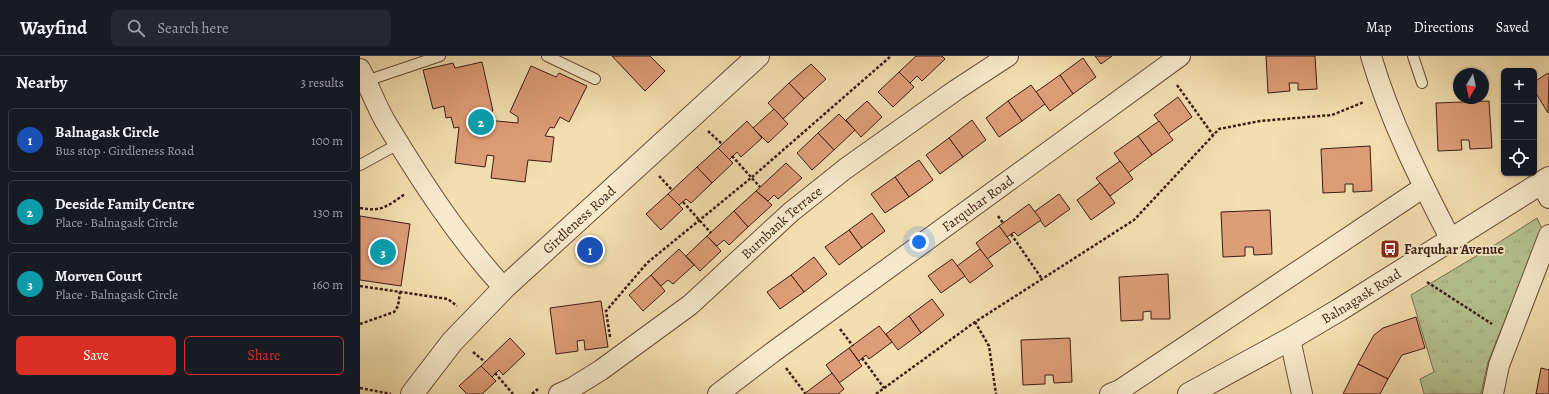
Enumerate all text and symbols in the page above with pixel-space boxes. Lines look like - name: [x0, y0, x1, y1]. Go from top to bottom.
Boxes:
- search box: [111, 10, 391, 46]
- text: Wayfind: [20, 15, 87, 41]
- icon: search: [125, 17, 147, 39]
- text: Search here: [157, 18, 229, 38]
- text: Map: [1366, 18, 1392, 37]
- text: Directions: [1414, 18, 1474, 37]
- text: Saved: [1496, 18, 1529, 37]
- north arrow: [1453, 68, 1489, 104]
- map controls: [1501, 68, 1537, 176]
- button: +: [1501, 68, 1537, 104]
- text: Nearby: [16, 71, 67, 94]
- text: 3 results: [300, 74, 344, 91]
- button: −: [1501, 104, 1537, 140]
- pin: 2: [468, 107, 494, 137]
- text: Balnagask Circle: [55, 122, 159, 142]
- text: 1: [28, 132, 32, 149]
- text: 100 m: [311, 132, 343, 149]
- button: locate: [1501, 140, 1537, 176]
- text: Bus stop · Girdleness Road: [55, 142, 194, 159]
- street label: Farquhar Road: [938, 171, 1018, 236]
- street label: Girdleness Road: [539, 181, 620, 258]
- street label: Burnbank Terrace: [737, 182, 826, 263]
- text: Deeside Family Centre: [55, 194, 195, 214]
- text: 2: [27, 204, 33, 221]
- text: 130 m: [313, 204, 343, 221]
- text: Place · Balnagask Circle: [55, 214, 178, 231]
- your location: [909, 232, 929, 252]
- pin: 1: [577, 235, 603, 265]
- pin: 3: [370, 237, 396, 267]
- bus stop icon: Farquhar Avenue: [1379, 238, 1401, 260]
- place label: Farquhar Avenue: [1404, 240, 1504, 259]
- street label: Balnagask Road: [1318, 264, 1405, 328]
- text: Morven Court: [55, 266, 142, 286]
- text: 3: [27, 276, 33, 293]
- text: 160 m: [312, 276, 343, 293]
- text: Place · Balnagask Circle: [55, 286, 178, 303]
- button: Save: [16, 336, 176, 375]
- button: Share: [184, 336, 344, 375]

